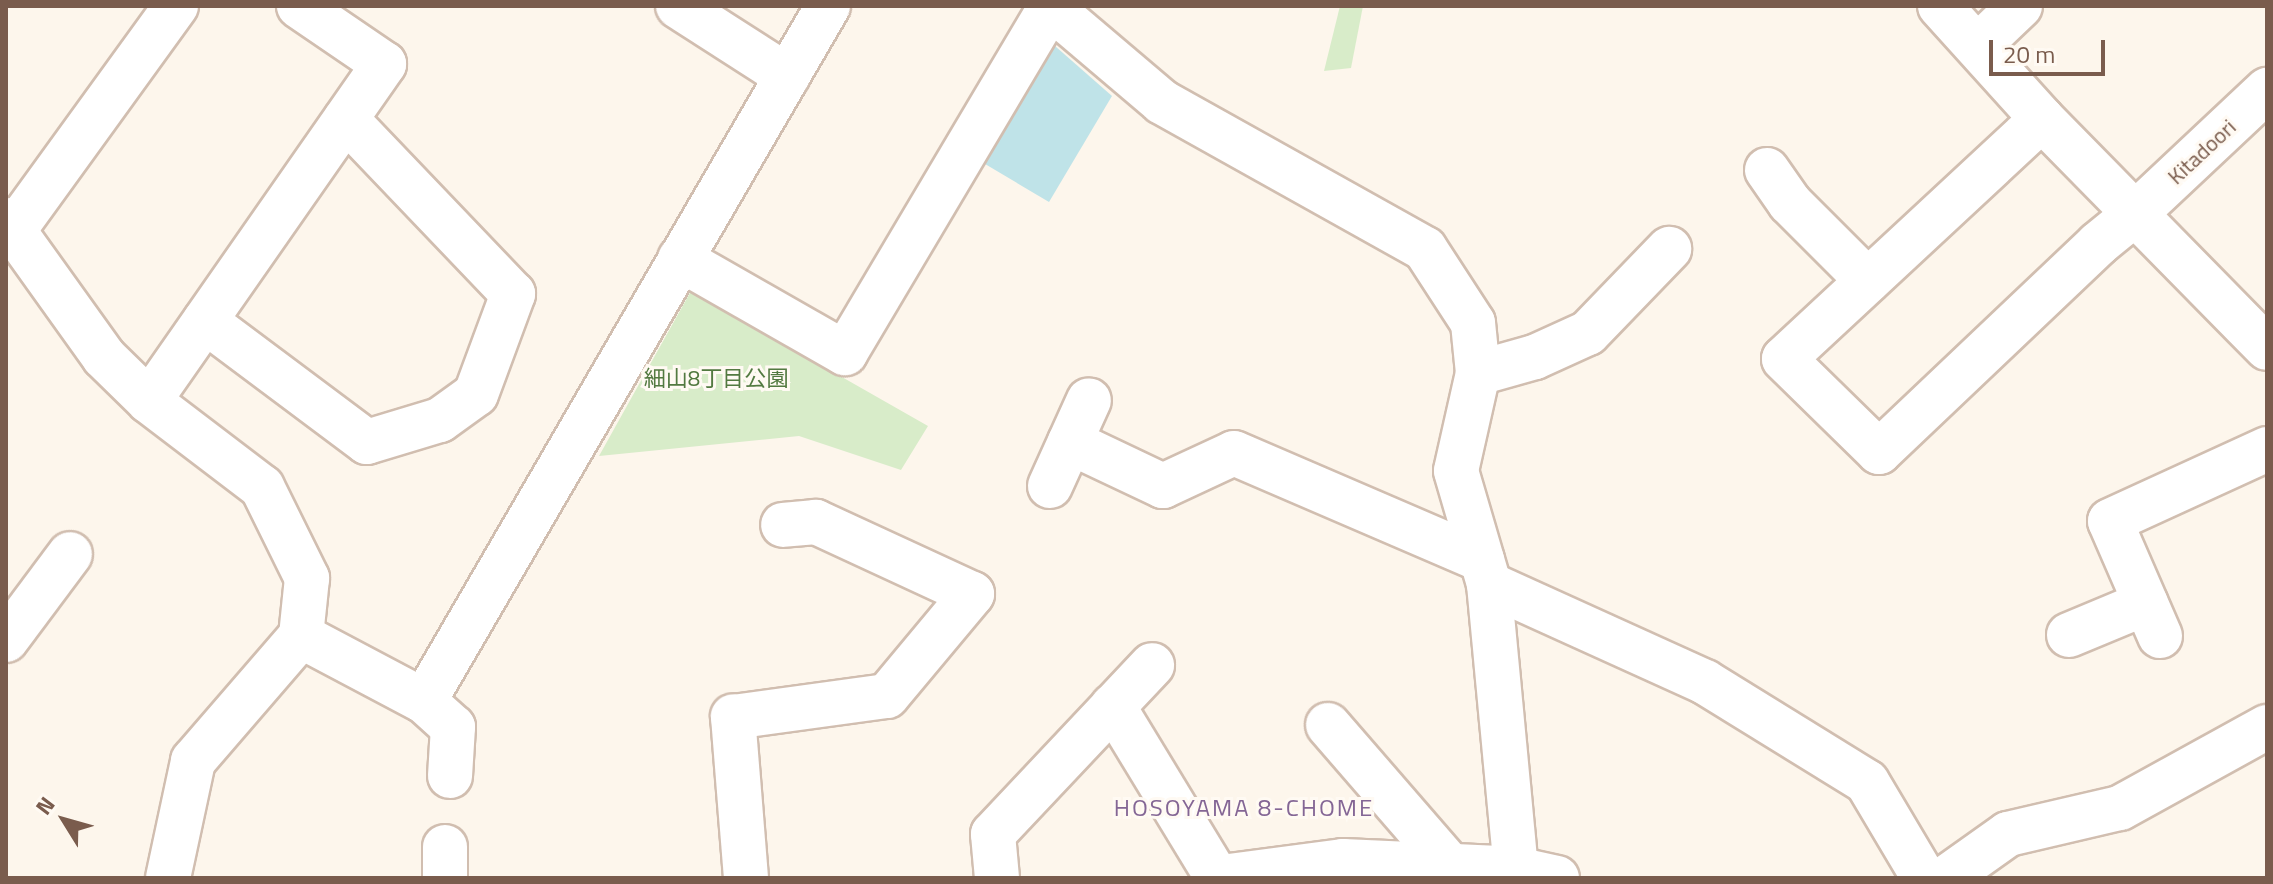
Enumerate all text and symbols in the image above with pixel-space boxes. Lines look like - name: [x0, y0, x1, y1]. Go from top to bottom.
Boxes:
- scale bar: [1993, 24, 2109, 74]
- text: 20 m: [2003, 36, 2055, 72]
- street label: Kitadoori: [2163, 114, 2241, 190]
- park label: 細山8丁目公園: [644, 366, 788, 392]
- north arrow: [24, 780, 104, 860]
- text: N: [27, 789, 63, 822]
- district label: HOSOYAMA 8-CHOME: [1114, 794, 1374, 822]

